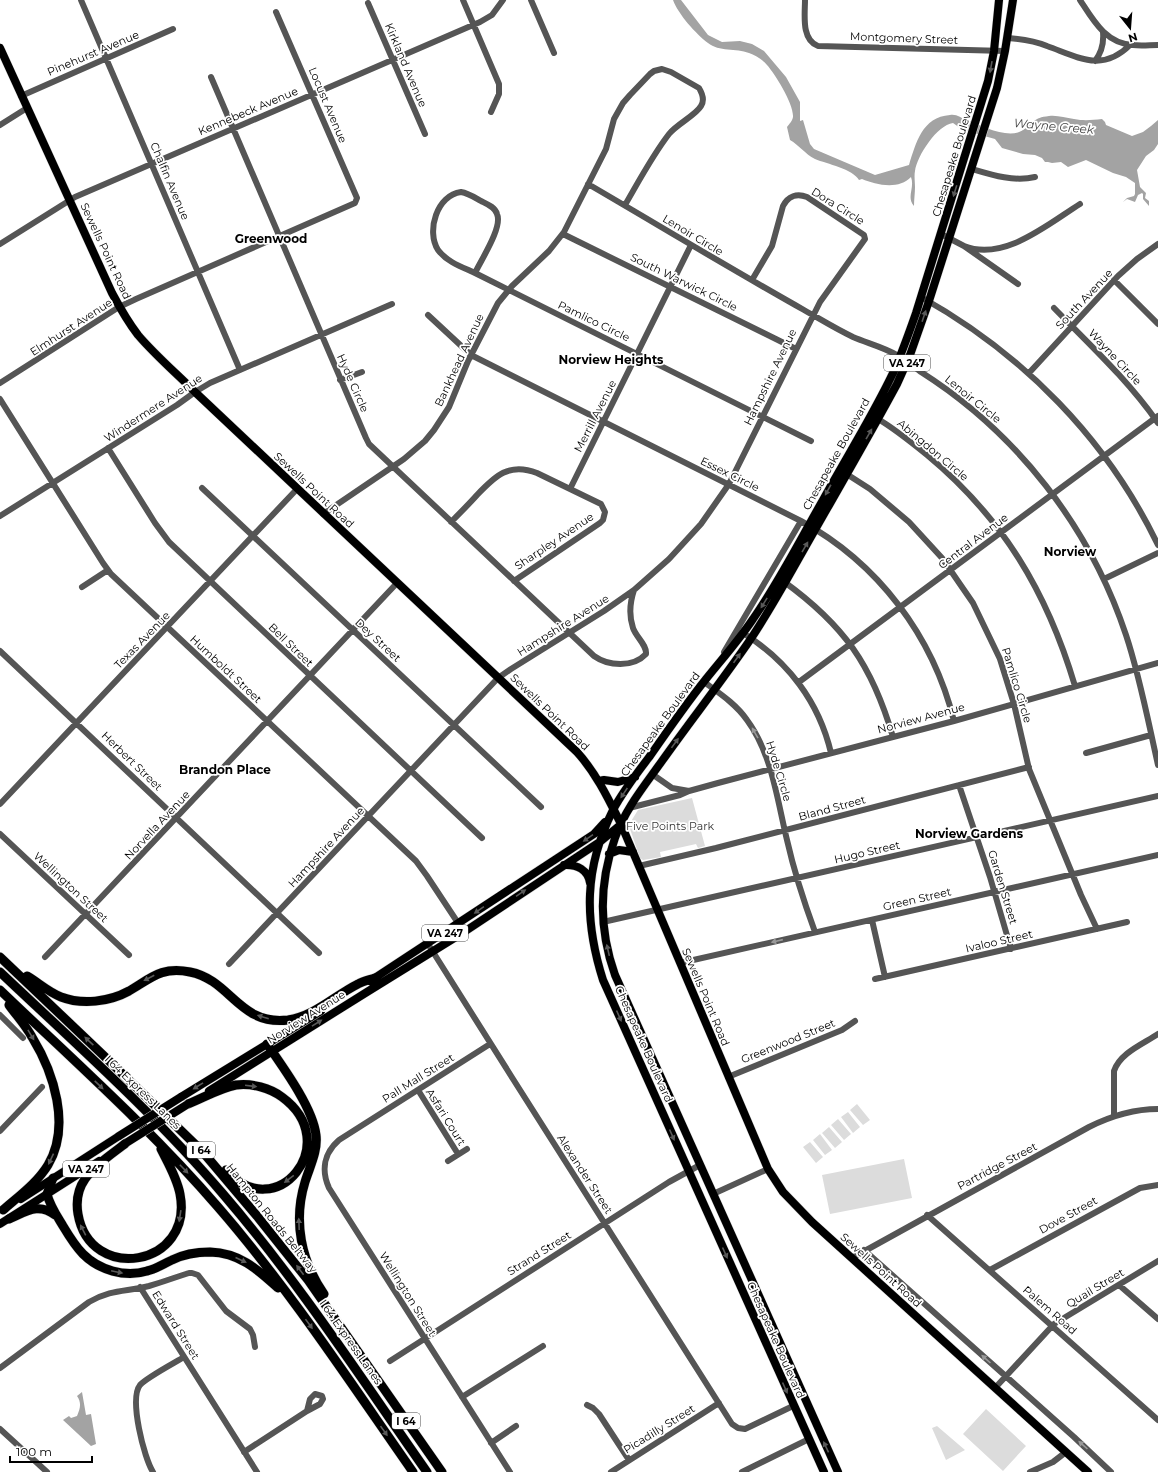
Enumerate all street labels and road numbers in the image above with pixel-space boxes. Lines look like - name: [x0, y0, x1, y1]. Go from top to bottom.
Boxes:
- street label: Kirkland Avenue: [382, 21, 430, 110]
- street label: Pinehurst Avenue: [45, 27, 141, 79]
- street label: Montgomery Street: [850, 29, 959, 47]
- street label: Locust Avenue: [306, 65, 350, 145]
- street label: Kennebeck Avenue: [196, 84, 300, 138]
- street label: Chesapeake Boulevard: [929, 94, 979, 218]
- street label: Chalfin Avenue: [147, 140, 193, 222]
- street label: Dora Circle: [809, 184, 867, 228]
- street label: Sewells Point Road: [78, 201, 134, 301]
- street label: Lenoir Circle: [660, 211, 726, 259]
- street label: South Warwick Circle: [628, 250, 740, 314]
- street label: South Avenue: [1053, 266, 1116, 332]
- street label: Elmhurst Avenue: [27, 295, 115, 359]
- street label: Pamlico Circle: [556, 298, 633, 345]
- street label: Bankhead Avenue: [431, 311, 487, 409]
- street label: Hampshire Avenue: [741, 326, 800, 428]
- street label: Wayne Circle: [1085, 326, 1145, 388]
- street label: Hyde Circle: [334, 352, 372, 415]
- road number: VA 247: [884, 355, 930, 371]
- street label: Windermere Avenue: [101, 371, 205, 445]
- street label: Lenoir Circle: [942, 372, 1004, 426]
- street label: Merrill Avenue: [571, 377, 619, 454]
- street label: Chesapeake Boulevard: [799, 395, 873, 513]
- street label: Abingdon Circle: [895, 416, 972, 484]
- street label: Sewells Point Road: [271, 449, 357, 531]
- street label: Essex Circle: [698, 454, 762, 494]
- street label: Sharpley Avenue: [512, 509, 596, 573]
- street label: Central Avenue: [935, 510, 1011, 572]
- street label: Hampshire Avenue: [514, 591, 612, 659]
- street label: Texas Avenue: [111, 608, 173, 672]
- street label: Dey Street: [352, 615, 404, 665]
- street label: Bell Street: [266, 620, 317, 670]
- street label: Humboldt Street: [187, 632, 265, 706]
- street label: Pamlico Circle: [999, 645, 1035, 725]
- street label: Chesapeake Boulevard: [617, 669, 703, 779]
- street label: Sewells Point Road: [507, 671, 593, 753]
- street label: Norview Avenue: [876, 700, 967, 736]
- street label: Herbert Street: [99, 728, 166, 794]
- street label: Hyde Circle: [763, 739, 795, 803]
- street label: Norvella Avenue: [121, 787, 193, 863]
- street label: Bland Street: [797, 792, 868, 824]
- street label: Hampshire Avenue: [285, 803, 367, 890]
- street label: Hugo Street: [833, 838, 902, 866]
- street label: Garden Street: [985, 848, 1021, 926]
- street label: Wellington Street: [31, 849, 112, 926]
- street label: Green Street: [881, 884, 953, 914]
- road number: VA 247: [422, 925, 468, 941]
- street label: Ivaloo Street: [964, 926, 1034, 956]
- street label: Sewells Point Road: [679, 946, 733, 1048]
- street label: Chesapeake Boulevard: [612, 984, 676, 1104]
- street label: Norview Avenue: [264, 987, 348, 1047]
- street label: Greenwood Street: [739, 1016, 838, 1066]
- street label: Pall Mall Street: [379, 1050, 457, 1106]
- street label: I 64 Express Lanes: [102, 1052, 184, 1132]
- street label: Asfari Court: [423, 1086, 469, 1148]
- street label: Alexander Street: [554, 1132, 616, 1217]
- street label: Partridge Street: [955, 1139, 1040, 1193]
- road number: I 64: [187, 1142, 215, 1158]
- street label: Hampton Roads Beltway: [223, 1160, 321, 1276]
- road number: VA 247: [63, 1161, 109, 1177]
- street label: Dove Street: [1036, 1193, 1100, 1237]
- street label: Strand Street: [504, 1228, 574, 1278]
- street label: Sewells Point Road: [837, 1230, 925, 1310]
- street label: Wellington Street: [376, 1249, 440, 1339]
- street label: Quail Street: [1063, 1265, 1127, 1311]
- street label: Chesapeake Boulevard: [744, 1280, 808, 1400]
- street label: Palem Road: [1020, 1283, 1080, 1337]
- street label: Edward Street: [149, 1288, 203, 1362]
- street label: I 64 Express Lanes: [316, 1297, 386, 1388]
- street label: Picadilly Street: [621, 1401, 698, 1457]
- road number: I 64: [392, 1413, 420, 1429]

